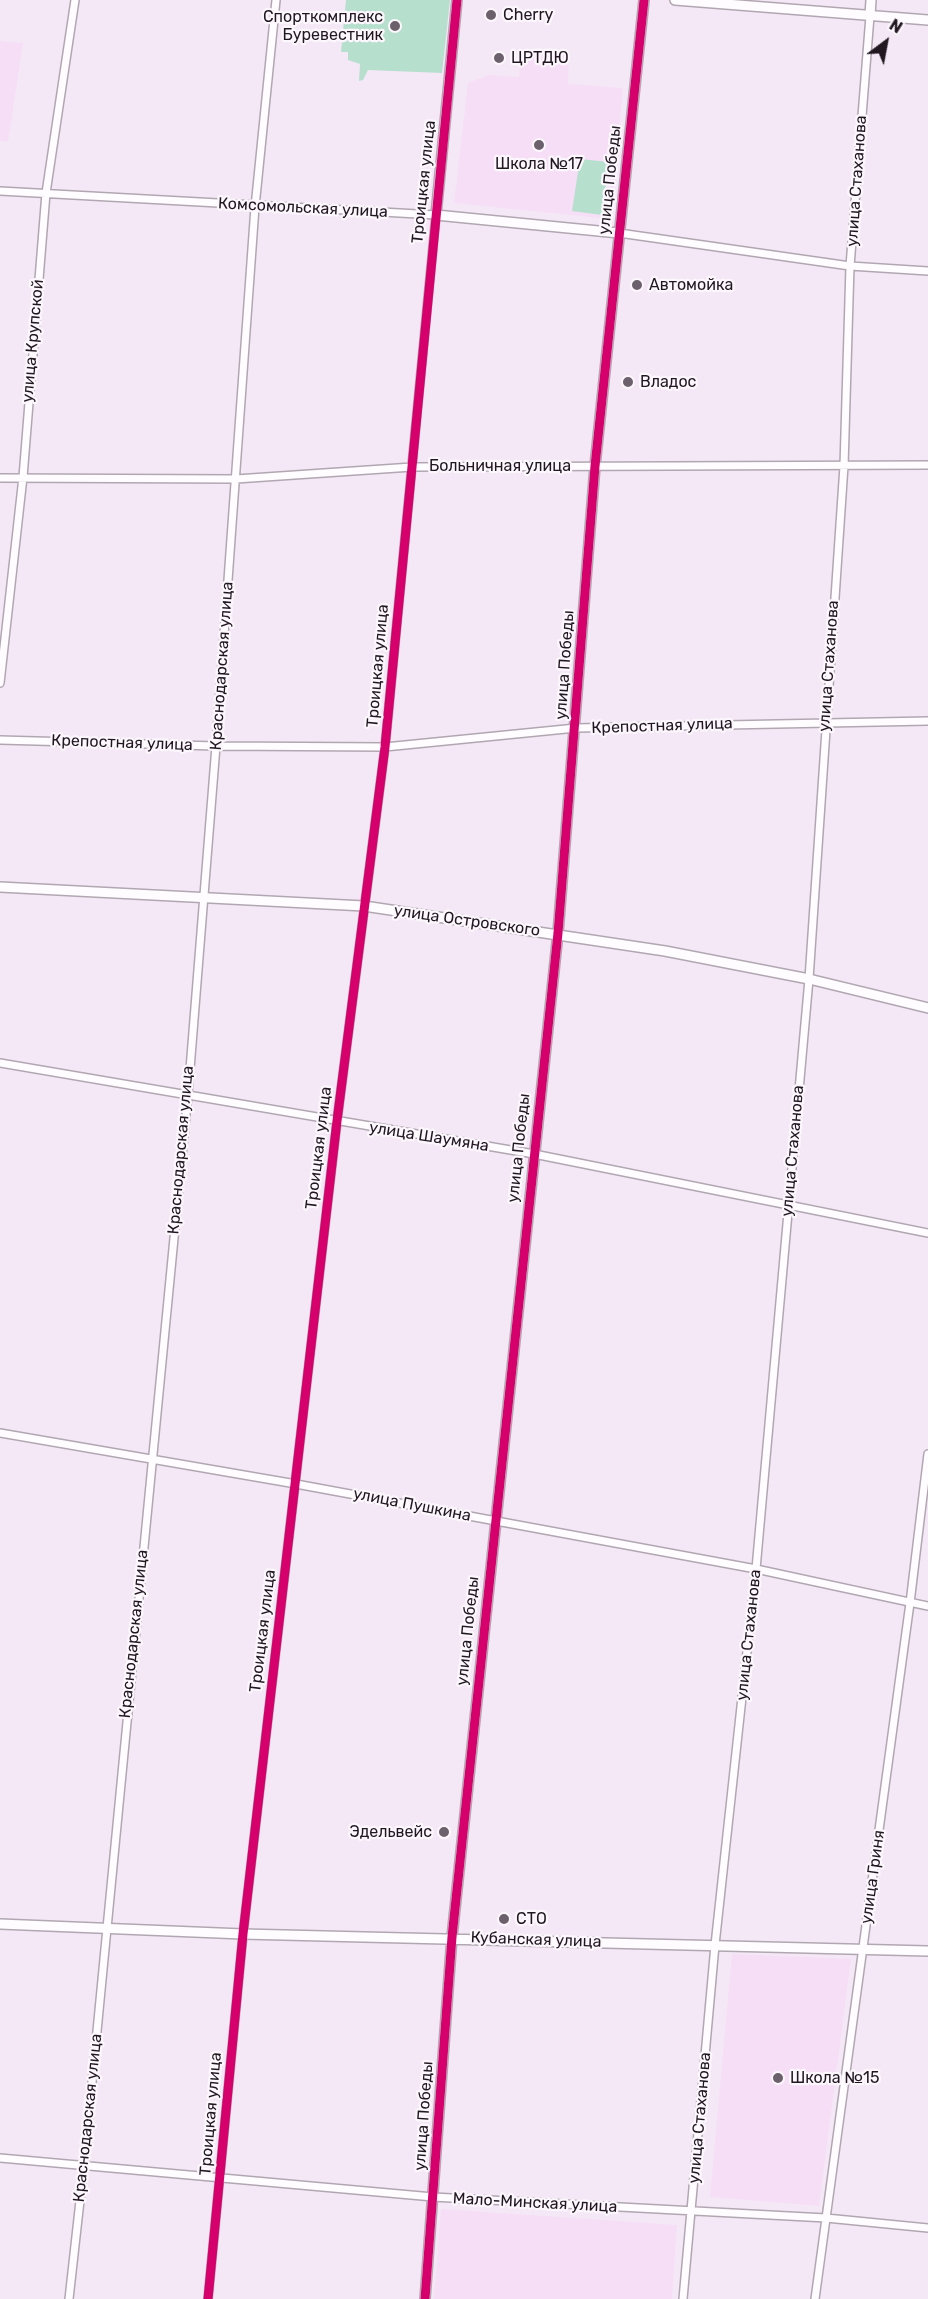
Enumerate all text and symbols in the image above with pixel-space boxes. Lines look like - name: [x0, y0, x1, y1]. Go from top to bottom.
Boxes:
- place label: Cherry: [503, 5, 553, 25]
- place label: Cпорткомплекс Буревестник: [263, 7, 383, 45]
- marker: Cherry: [484, 8, 498, 22]
- north arrow: [856, 12, 916, 72]
- text: N: [886, 15, 906, 37]
- marker: Cпорткомплекс Буревестник: [388, 19, 402, 33]
- place label: ЦРТДЮ: [511, 48, 569, 68]
- marker: ЦРТДЮ: [492, 51, 506, 65]
- street label: улица Стаханова: [843, 115, 871, 247]
- street label: Троицкая улица: [408, 119, 440, 245]
- street label: улица Победы: [595, 124, 625, 236]
- marker: Школа №17: [532, 138, 546, 152]
- place label: Школа №17: [495, 154, 583, 174]
- street label: Комсомольская улица: [218, 194, 388, 222]
- place label: Автомойка: [649, 275, 733, 295]
- marker: Автомойка: [630, 278, 644, 292]
- street label: улица Крупской: [18, 279, 48, 403]
- place label: Владос: [640, 372, 696, 392]
- marker: Владос: [621, 375, 635, 389]
- street label: Больничная улица: [429, 456, 571, 476]
- street label: Краснодарская улица: [207, 581, 237, 751]
- street label: улица Стаханова: [815, 600, 843, 732]
- street label: Троицкая улица: [363, 604, 393, 728]
- street label: улица Победы: [552, 610, 578, 720]
- street label: Крепостная улица: [591, 714, 733, 738]
- street label: Крепостная улица: [51, 731, 193, 755]
- street label: улица Островского: [393, 901, 541, 941]
- street label: Краснодарская улица: [164, 1065, 198, 1235]
- street label: Троицкая улица: [302, 1085, 336, 1211]
- street label: улица Стаханова: [778, 1085, 808, 1217]
- street label: улица Победы: [504, 1092, 534, 1204]
- street label: улица Шаумяна: [368, 1118, 490, 1156]
- street label: улица Пушкина: [351, 1484, 473, 1526]
- street label: Краснодарская улица: [116, 1549, 152, 1719]
- street label: Троицкая улица: [246, 1568, 280, 1694]
- street label: улица Стаханова: [733, 1568, 765, 1702]
- street label: улица Победы: [453, 1575, 483, 1687]
- place label: Эдельвейс: [349, 1822, 432, 1842]
- marker: Эдельвейс: [437, 1825, 451, 1839]
- street label: улица Гриня: [857, 1829, 889, 1925]
- place label: СТО: [516, 1909, 547, 1929]
- marker: СТО: [497, 1912, 511, 1926]
- street label: Кубанская улица: [470, 1928, 602, 1952]
- street label: Краснодарская улица: [70, 2033, 106, 2203]
- street label: Троицкая улица: [196, 2052, 226, 2176]
- street label: улица Стаханова: [685, 2052, 715, 2184]
- street label: улица Победы: [411, 2061, 437, 2171]
- place label: Школа №15: [790, 2068, 879, 2088]
- marker: Школа №15: [771, 2071, 785, 2085]
- street label: Мало-Минская улица: [452, 2189, 618, 2217]

